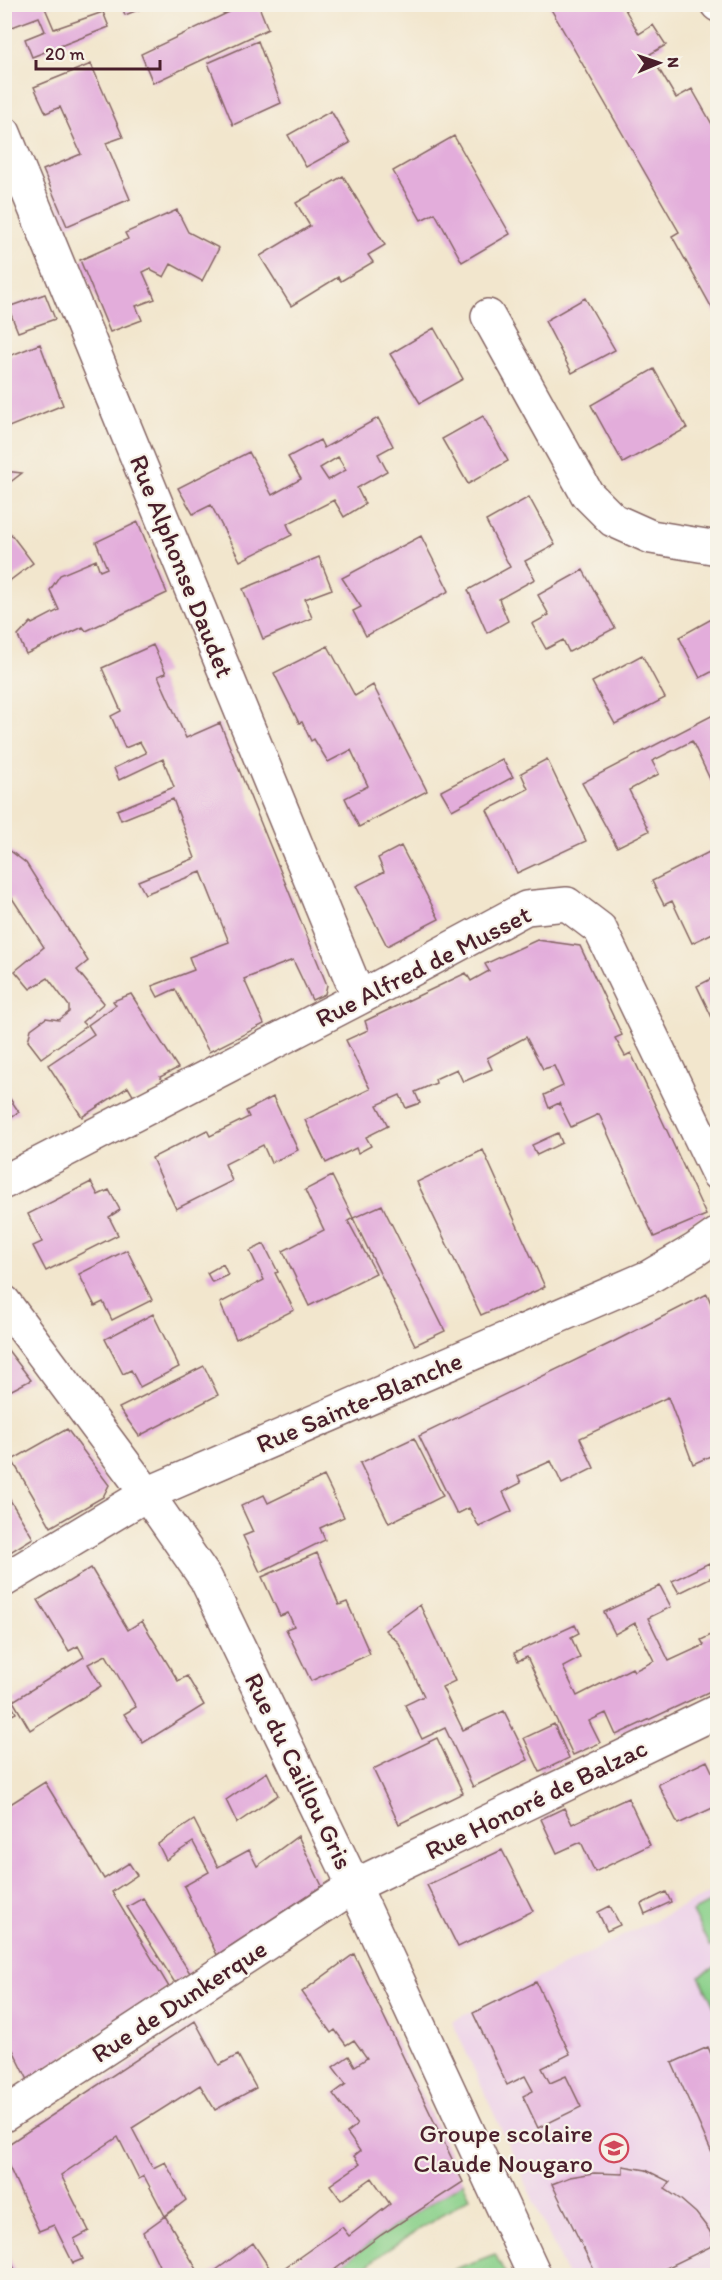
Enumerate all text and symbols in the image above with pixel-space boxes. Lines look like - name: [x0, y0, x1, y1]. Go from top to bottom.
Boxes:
- scale bar: [36, 33, 160, 71]
- north arrow: [629, 33, 689, 93]
- text: 20 m: [45, 43, 85, 65]
- text: N: [664, 57, 683, 68]
- street label: Rue Alphonse Daudet: [123, 450, 241, 682]
- street label: Rue Alfred de Musset: [310, 898, 536, 1034]
- street label: Rue Sainte-Blanche: [251, 1344, 467, 1460]
- street label: Rue du Caillou Gris: [238, 1668, 360, 1874]
- street label: Rue Honoré de Balzac: [420, 1731, 652, 1867]
- street label: Rue de Dunkerque: [85, 1932, 273, 2070]
- place label: Groupe scolaire Claude Nougaro: [413, 2117, 593, 2179]
- school or university icon: Groupe scolaire Claude Nougaro: [598, 2132, 630, 2164]

